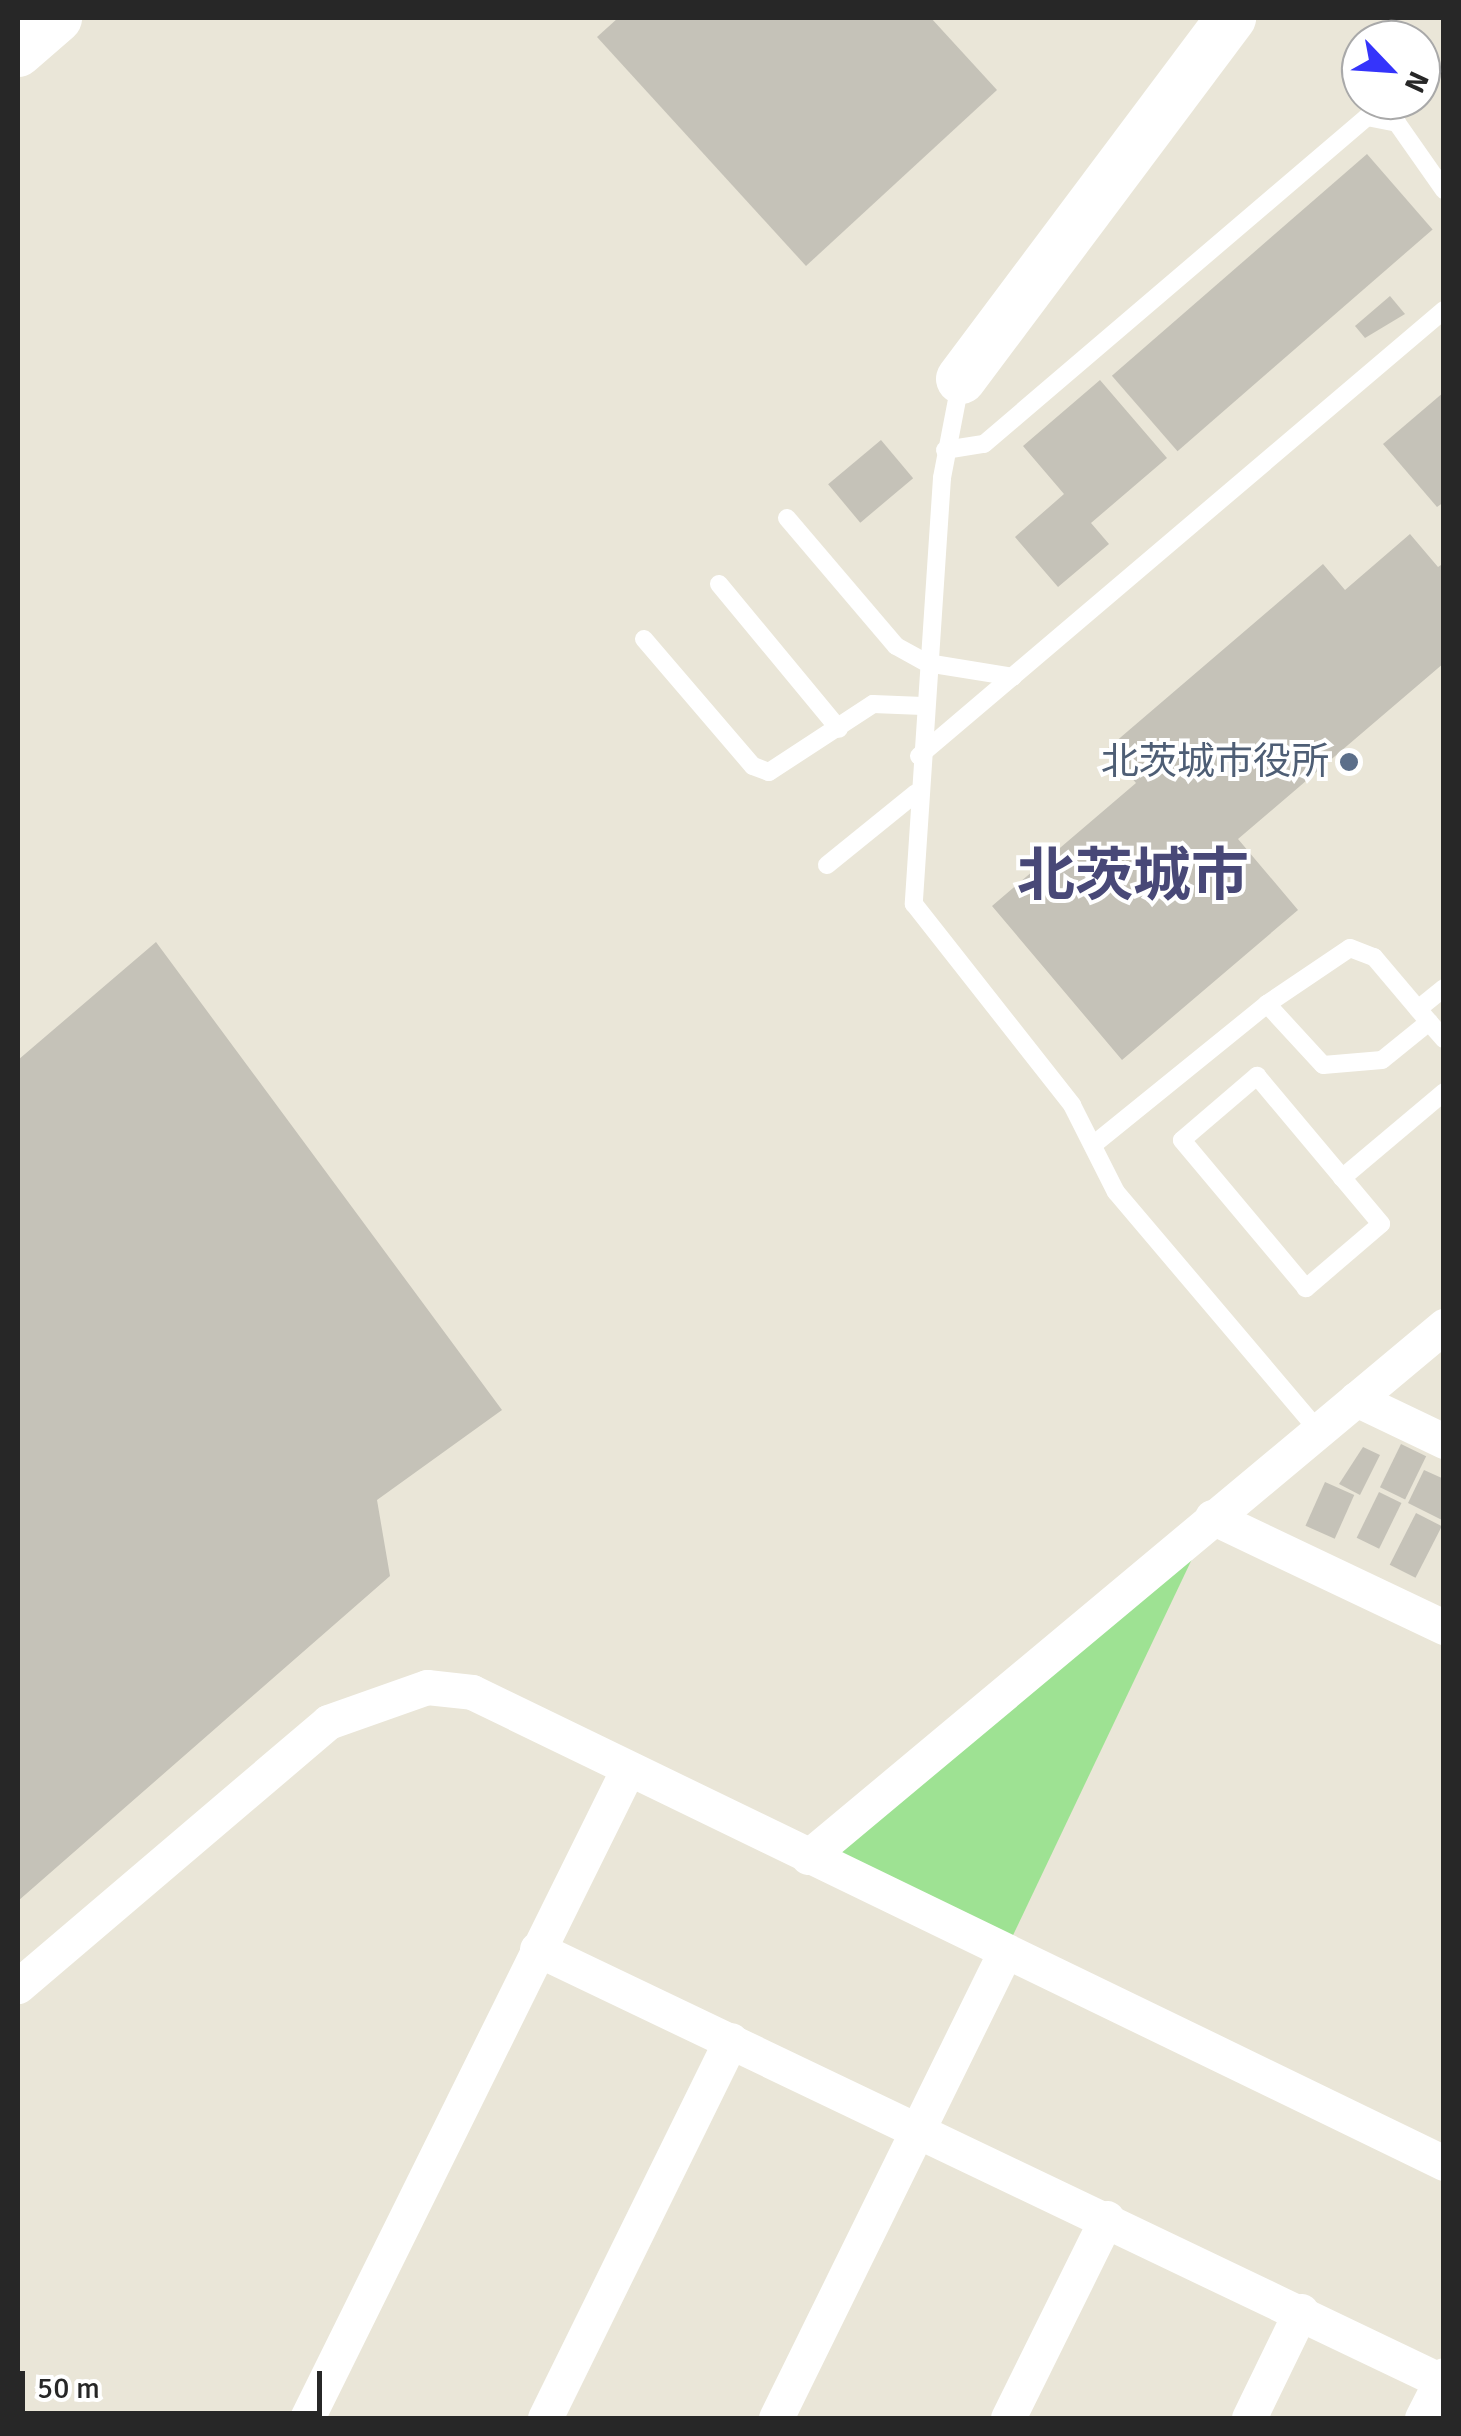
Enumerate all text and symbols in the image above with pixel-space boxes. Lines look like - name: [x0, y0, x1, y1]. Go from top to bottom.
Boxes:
- north arrow: [1341, 20, 1441, 120]
- text: N: [1397, 66, 1436, 98]
- place label: 北茨城市役所: [1101, 739, 1329, 785]
- marker: 北茨城市役所: [1338, 751, 1360, 773]
- district label: 北茨城市: [1017, 841, 1249, 911]
- scale bar: [25, 2351, 328, 2413]
- text: 50 m: [37, 2370, 100, 2407]

